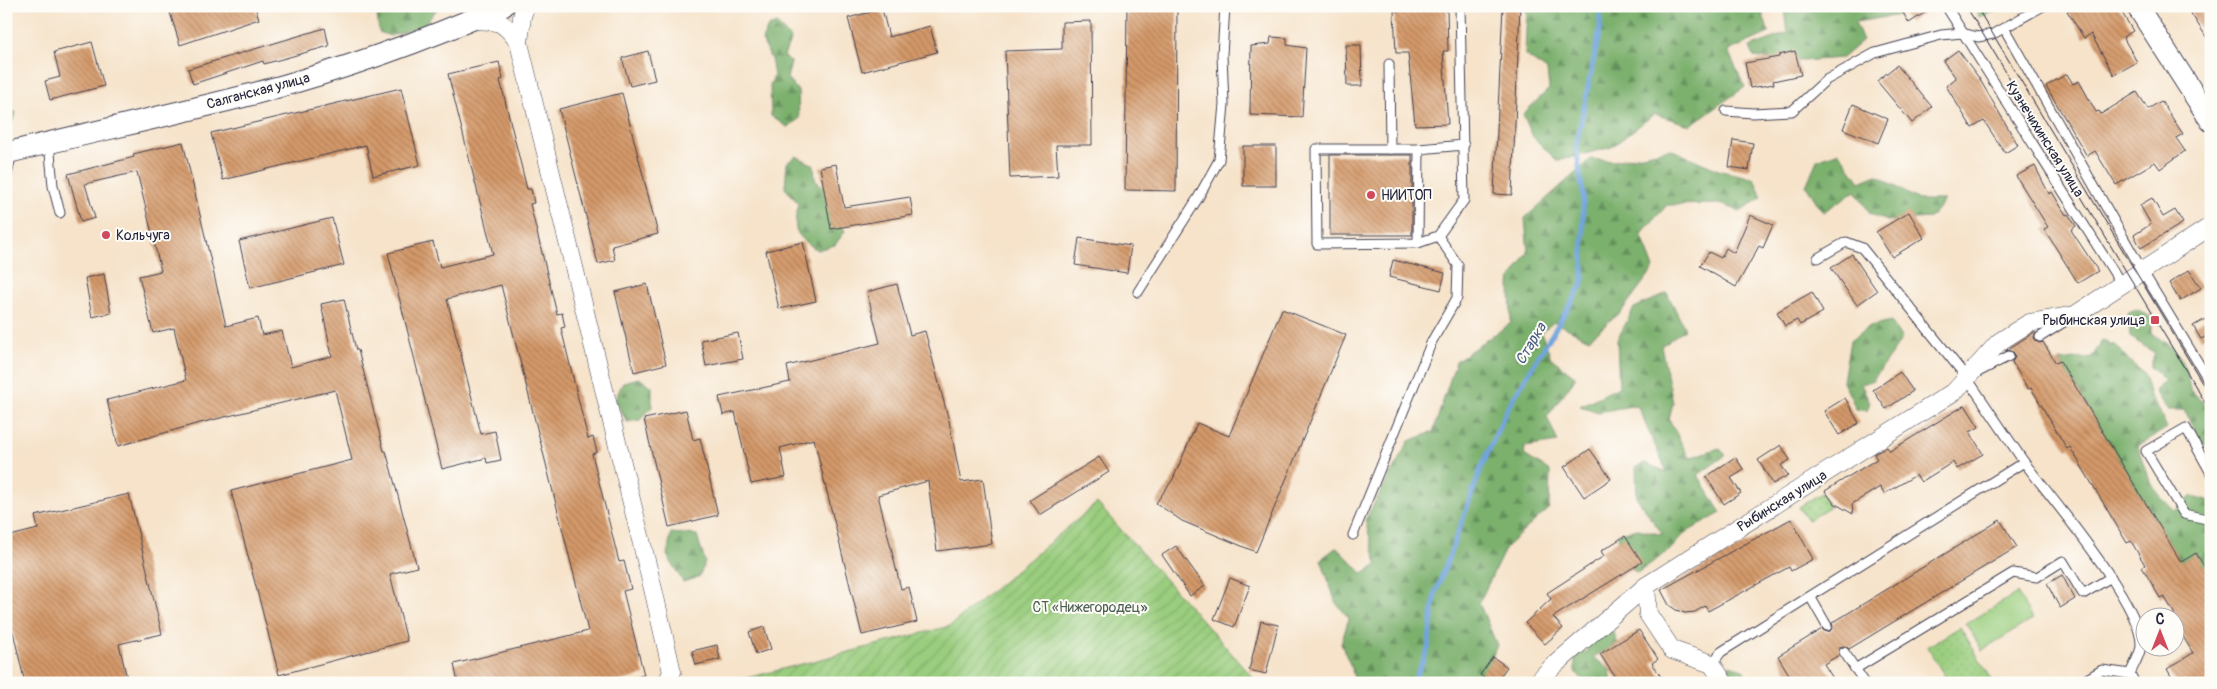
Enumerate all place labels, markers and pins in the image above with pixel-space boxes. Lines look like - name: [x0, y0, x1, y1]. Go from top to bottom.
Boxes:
- place label: НИИТОП: [1381, 187, 1432, 204]
- marker: НИИТОП: [1365, 189, 1377, 201]
- place label: Кольчуга: [116, 227, 170, 244]
- marker: Кольчуга: [100, 229, 112, 241]
- place label: Рыбинская улица: [2042, 312, 2145, 329]
- marker: Рыбинская улица: [2149, 314, 2161, 326]

